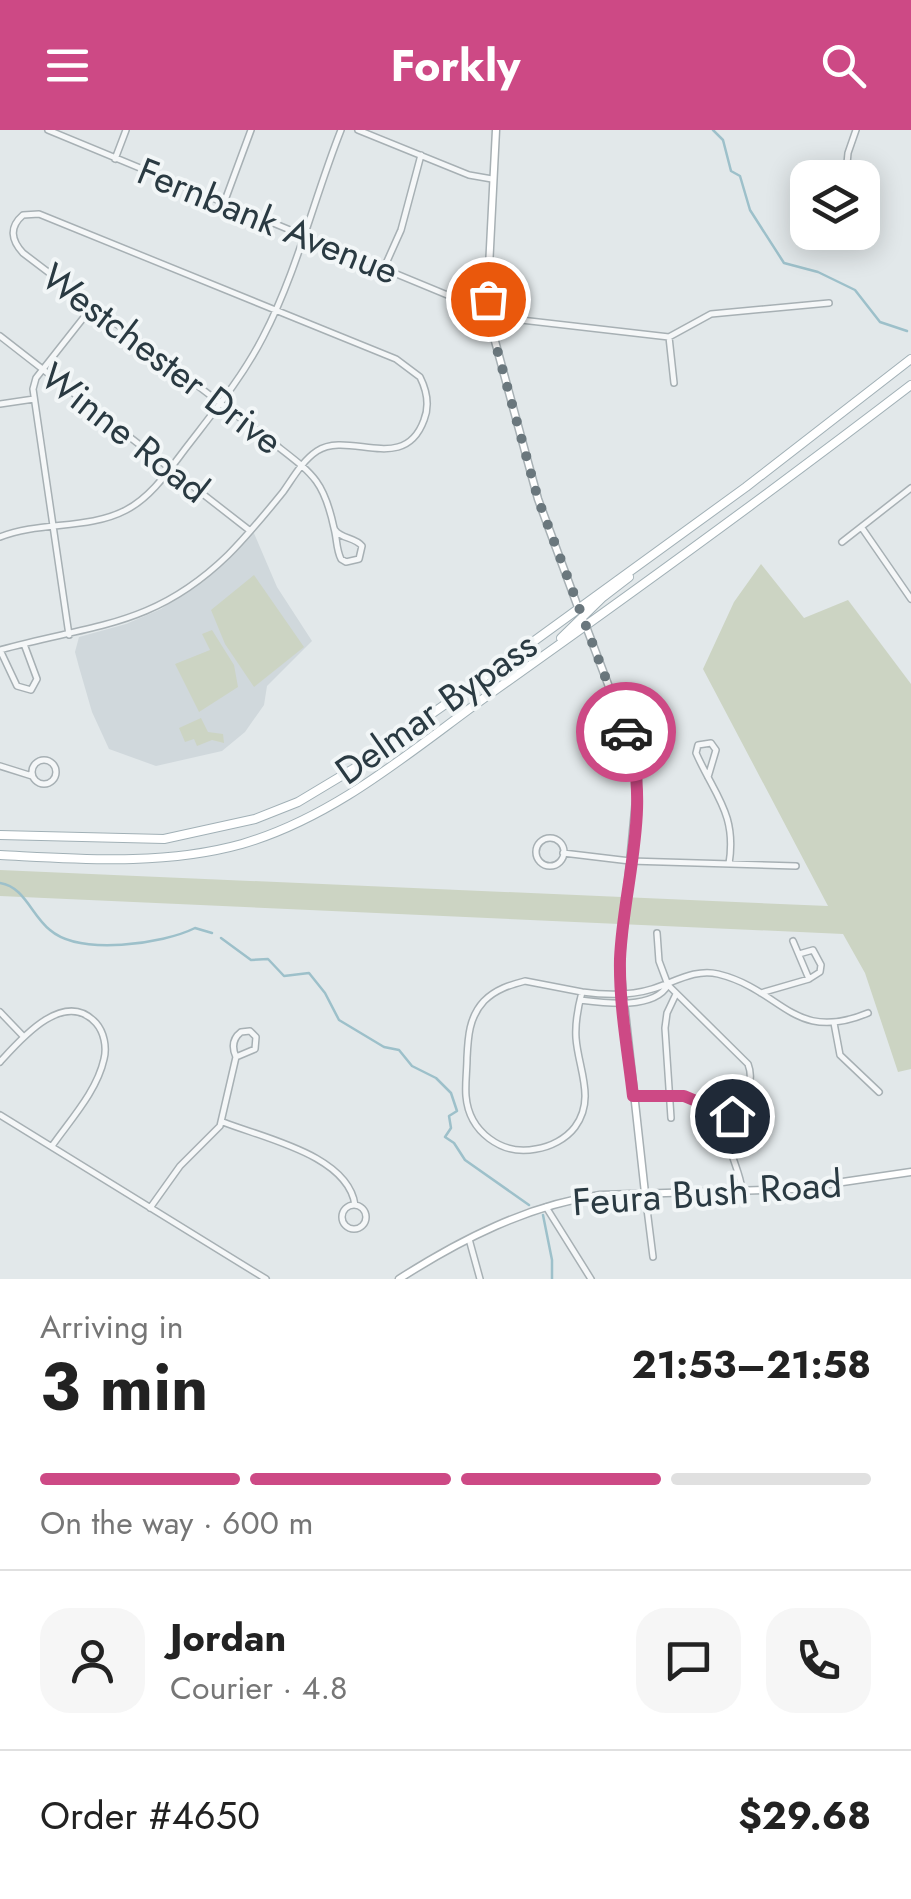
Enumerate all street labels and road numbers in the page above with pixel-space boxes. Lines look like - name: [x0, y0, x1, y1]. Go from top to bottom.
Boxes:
- street label: Fernbank Avenue: [130, 143, 407, 298]
- street label: Westchester Drive: [30, 250, 294, 468]
- street label: Winne Road: [29, 349, 221, 516]
- street label: Delmar Bypass: [324, 618, 548, 798]
- street label: Feura Bush Road: [570, 1156, 844, 1229]

